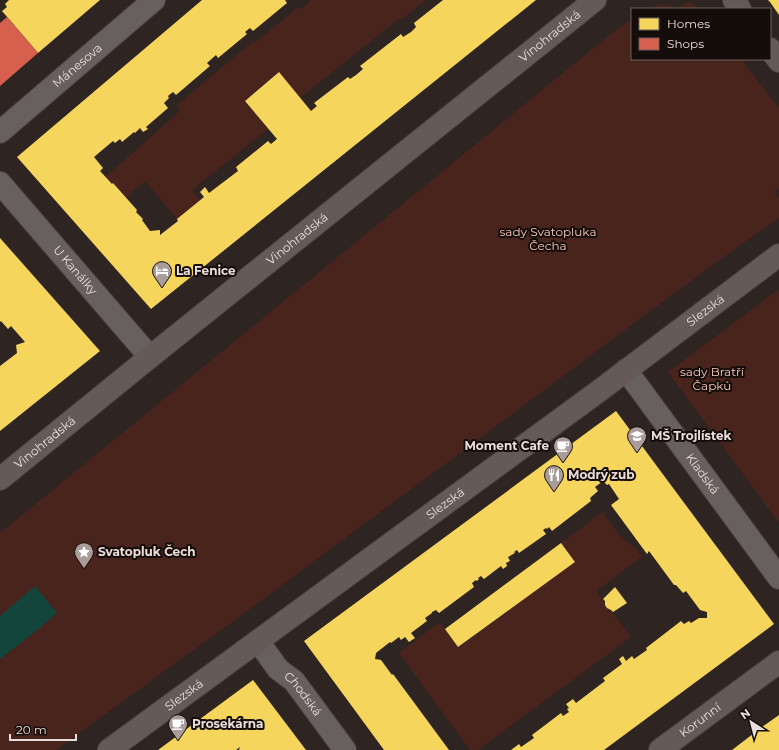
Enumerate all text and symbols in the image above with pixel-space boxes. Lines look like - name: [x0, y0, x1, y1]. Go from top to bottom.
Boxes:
- street label: Vinohradská: [516, 7, 583, 65]
- legend: [631, 8, 771, 60]
- text: Homes: [667, 16, 710, 31]
- text: Shops: [667, 36, 704, 51]
- street label: Mánesova: [49, 40, 105, 91]
- street label: Vinohradská: [263, 209, 331, 268]
- park label: sady Svatopluka Čecha: [499, 224, 597, 253]
- street label: U Kanálky: [50, 242, 101, 298]
- hotel icon: La Fenice: [151, 260, 173, 288]
- place label: La Fenice: [176, 263, 236, 278]
- street label: Slezská: [683, 291, 727, 329]
- park label: sady Bratří Čapků: [680, 364, 745, 393]
- street label: Vinohradská: [11, 413, 78, 471]
- school or university icon: MŠ Trojlístek: [626, 425, 648, 453]
- place label: MŠ Trojlístek: [651, 428, 732, 443]
- cafe icon: Moment Cafe: [552, 435, 574, 463]
- place label: Moment Cafe: [464, 438, 549, 453]
- street label: Kladská: [683, 450, 723, 497]
- restaurant icon: Modrý zub: [543, 464, 565, 492]
- place label: Modrý zub: [568, 467, 634, 482]
- street label: Slezská: [423, 484, 467, 522]
- place icon: Svatopluk Čech: [73, 541, 95, 569]
- place label: Svatopluk Čech: [98, 544, 196, 559]
- street label: Chodská: [281, 668, 325, 719]
- street label: Slezská: [162, 676, 206, 714]
- street label: Korunní: [676, 699, 724, 740]
- north arrow: [731, 702, 771, 742]
- text: N: [737, 706, 753, 722]
- cafe icon: Prosekárna: [167, 713, 189, 741]
- scale bar: [10, 716, 76, 742]
- place label: Prosekárna: [192, 716, 264, 731]
- text: 20 m: [16, 722, 47, 737]

